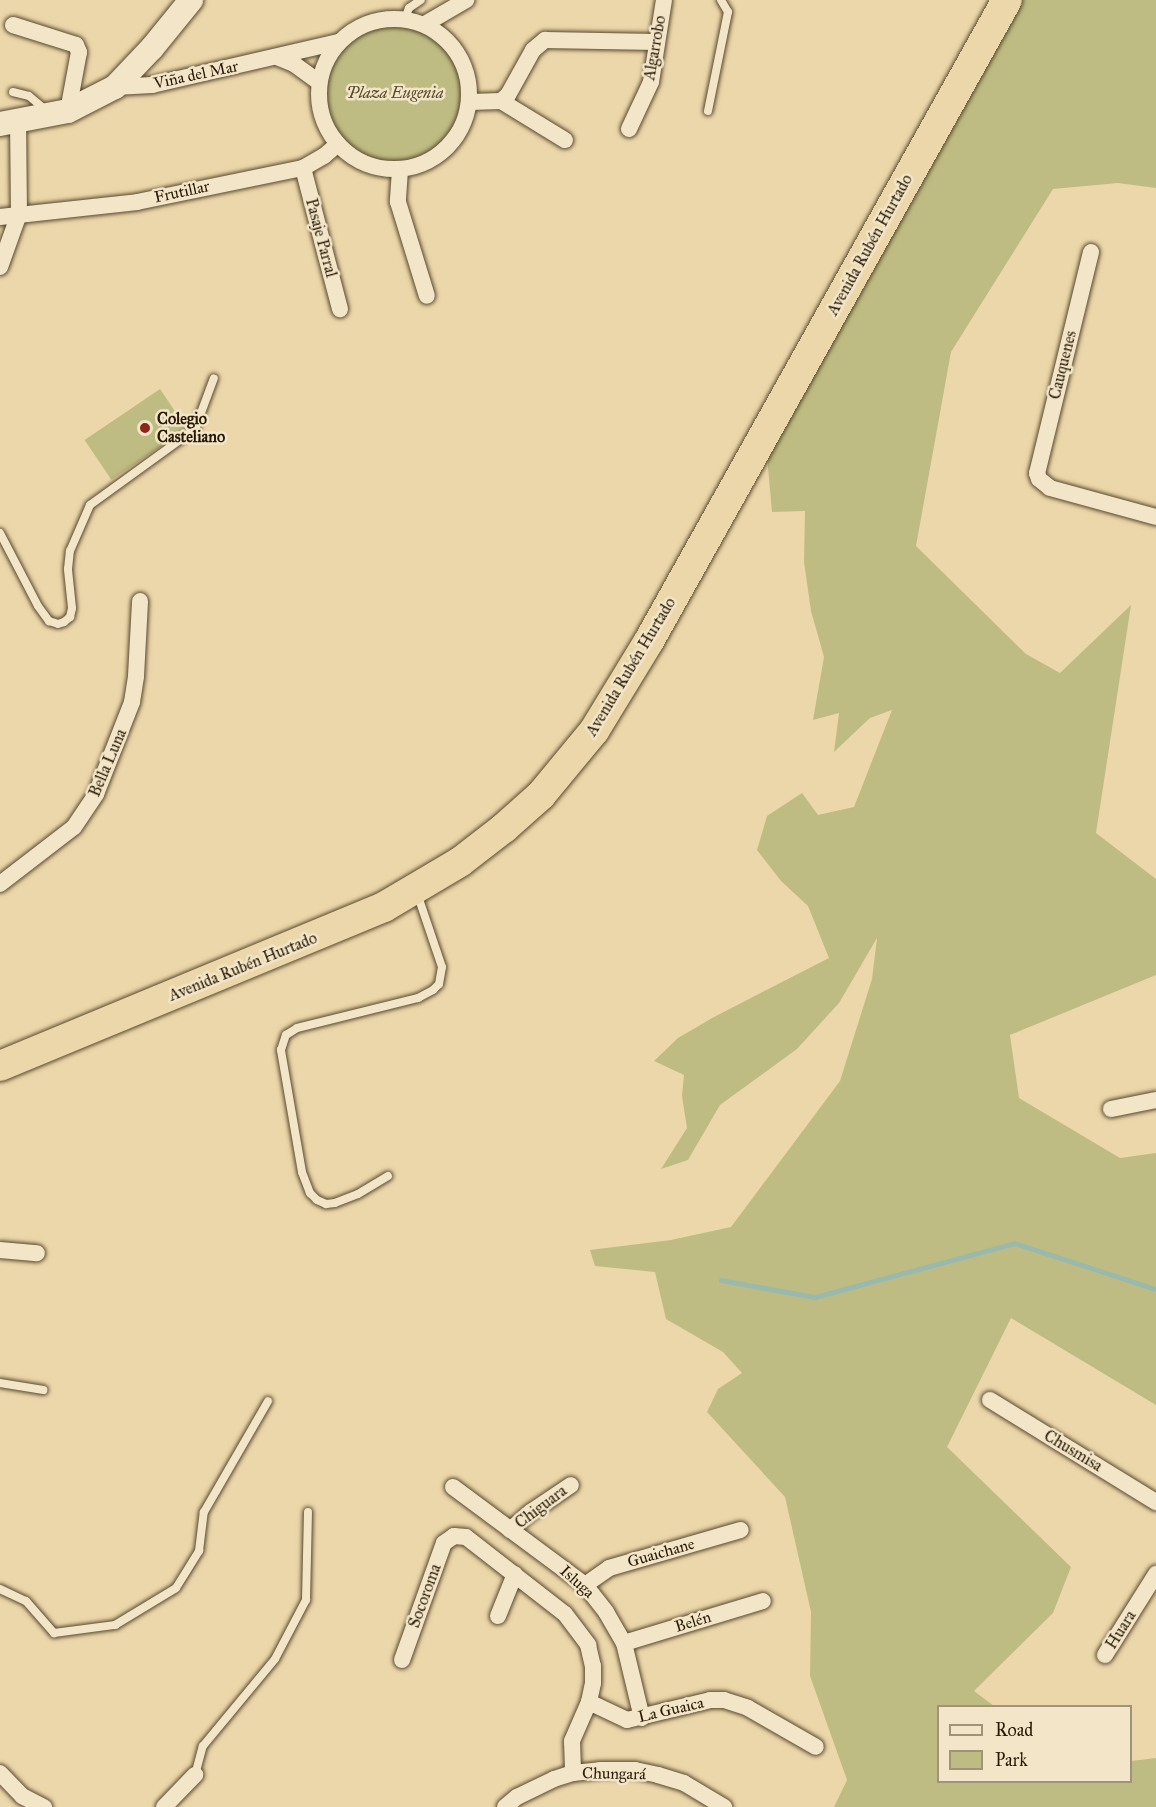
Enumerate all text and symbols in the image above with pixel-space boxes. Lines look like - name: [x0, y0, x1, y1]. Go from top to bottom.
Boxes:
- street label: Algarrobo: [640, 14, 670, 82]
- street label: Viña del Mar: [152, 57, 240, 93]
- park label: Plaza Eugenia: [346, 83, 444, 103]
- street label: Avenida Rubén Hurtado: [823, 171, 917, 319]
- street label: Frutillar: [153, 177, 211, 207]
- street label: Pasaje Parral: [301, 196, 341, 280]
- street label: Cauquenes: [1045, 329, 1081, 401]
- place label: Colegio Casteliano: [157, 409, 225, 447]
- marker: Colegio Casteliano: [138, 421, 152, 435]
- street label: Avenida Rubén Hurtado: [582, 594, 680, 740]
- street label: Bella Luna: [85, 726, 131, 800]
- street label: Avenida Rubén Hurtado: [166, 928, 320, 1006]
- street label: Chusmisa: [1040, 1426, 1106, 1476]
- street label: Chiguara: [511, 1481, 571, 1533]
- street label: Guaichane: [625, 1534, 697, 1572]
- street label: Socoroma: [405, 1561, 445, 1631]
- street label: Isluga: [556, 1562, 598, 1602]
- street label: Belén: [673, 1607, 713, 1637]
- street label: Huara: [1102, 1607, 1140, 1653]
- street label: La Guaica: [636, 1693, 706, 1727]
- legend: [937, 1705, 1132, 1783]
- text: Road: [995, 1719, 1033, 1741]
- text: Park: [995, 1749, 1028, 1771]
- street label: Chungará: [582, 1764, 646, 1784]

